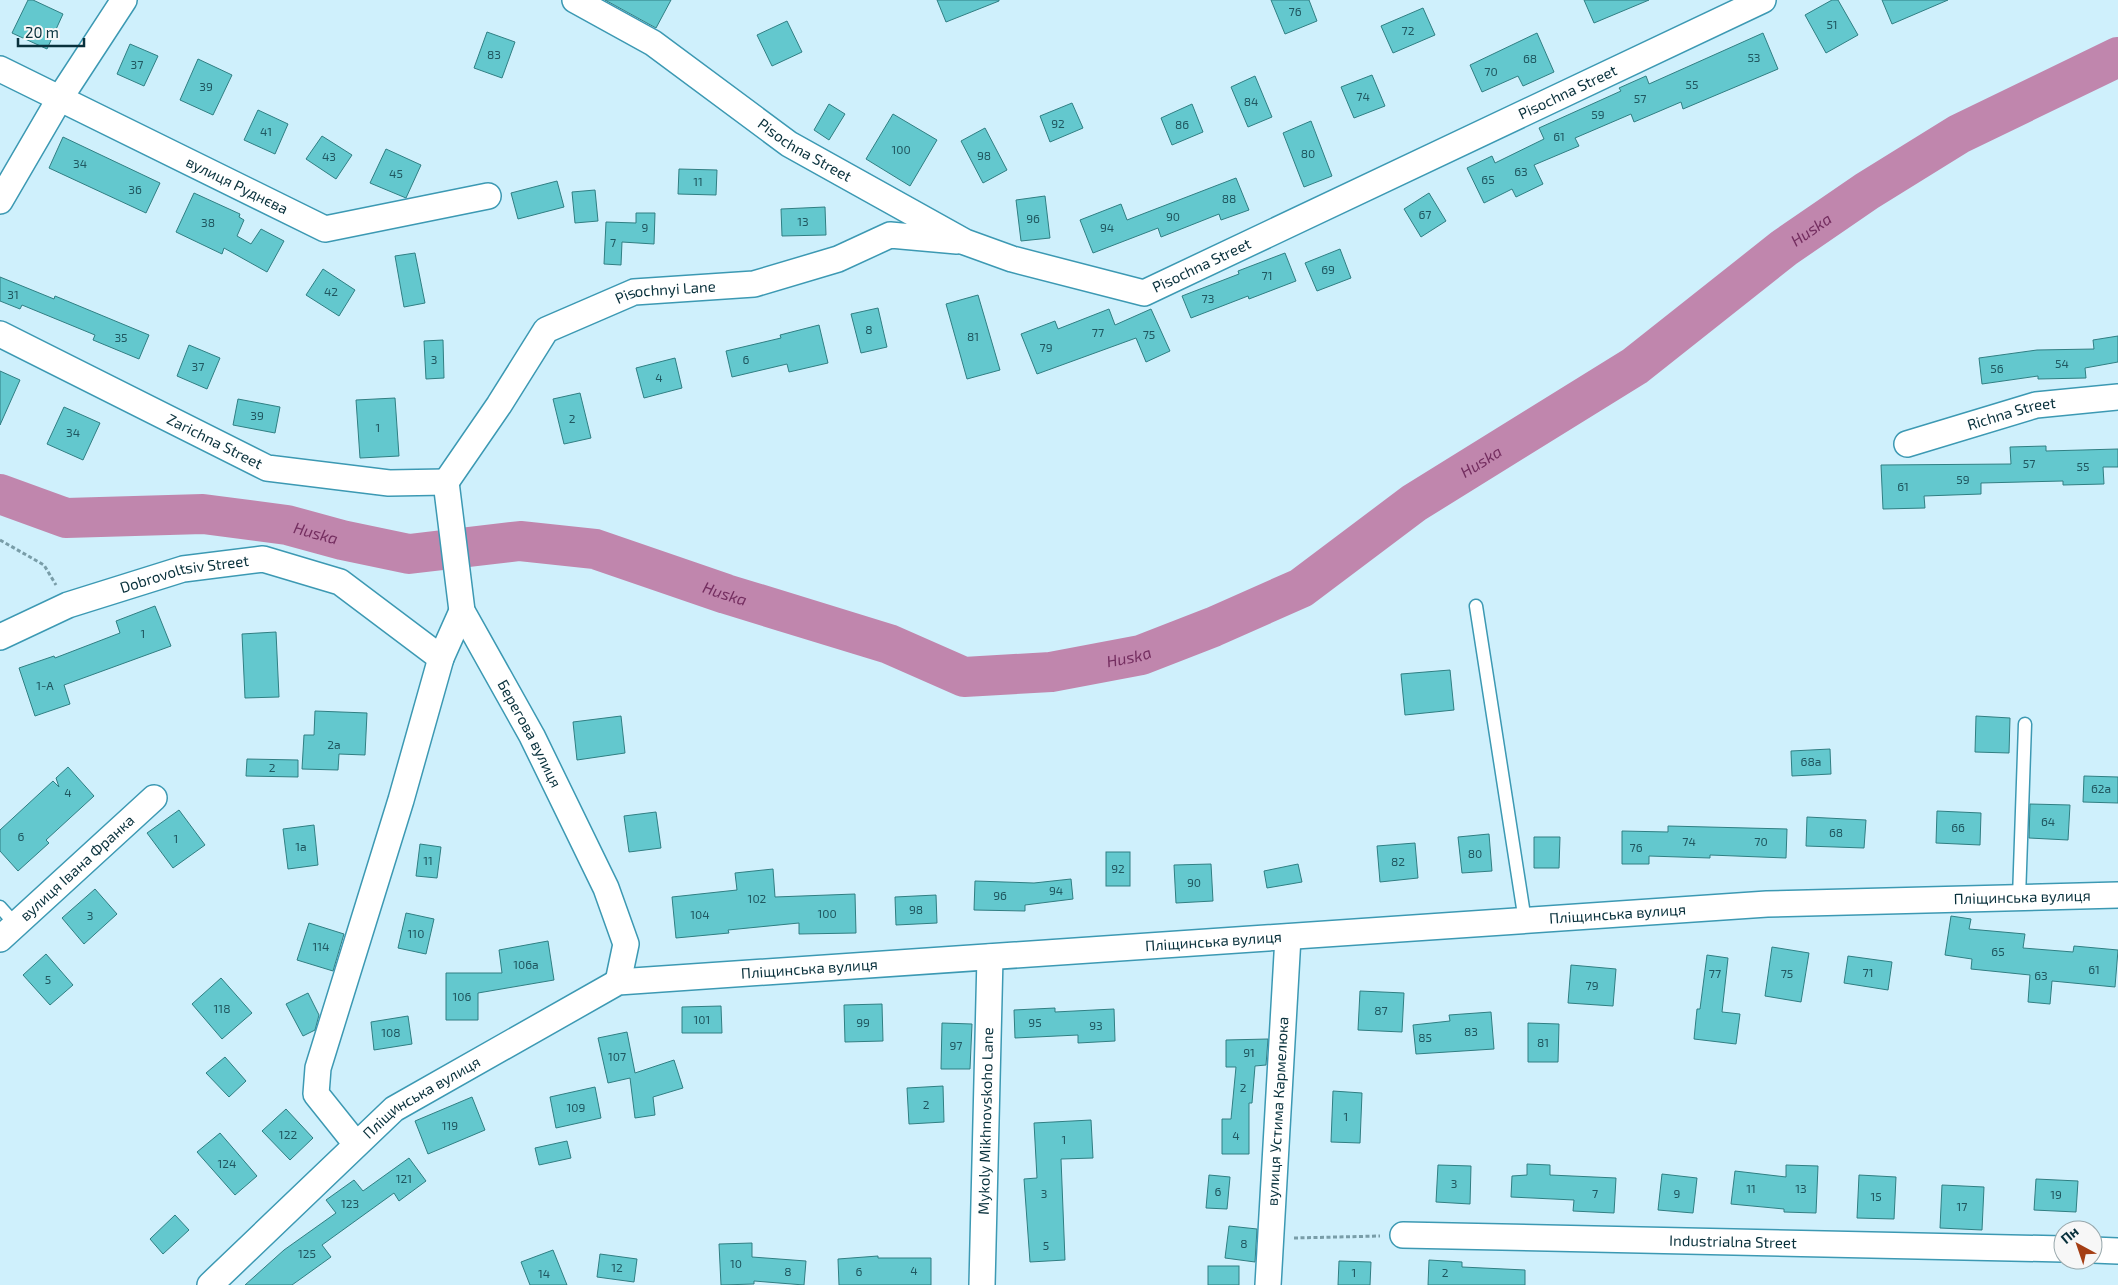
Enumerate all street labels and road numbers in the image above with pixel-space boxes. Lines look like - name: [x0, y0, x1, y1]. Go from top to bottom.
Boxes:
- street label: Pisochna Street: [1515, 60, 1620, 123]
- street label: Pisochna Street: [755, 114, 855, 185]
- street label: вулиця Руднєва: [183, 152, 291, 217]
- street label: Pisochna Street: [1149, 234, 1254, 296]
- street label: Pisochnyi Lane: [612, 277, 716, 307]
- street label: Richna Street: [1965, 393, 2057, 433]
- street label: Zarichna Street: [164, 409, 266, 472]
- street label: Dobrovoltsiv Street: [117, 551, 250, 596]
- street label: Берегова вулиця: [494, 676, 566, 790]
- street label: вулиця Івана Франка: [16, 810, 138, 924]
- street label: Пліщинська вулиця: [1953, 886, 2091, 907]
- street label: Пліщинська вулиця: [1548, 900, 1687, 927]
- street label: Пліщинська вулиця: [1144, 927, 1282, 954]
- street label: Пліщинська вулиця: [740, 954, 878, 982]
- street label: вулиця Устима Кармелюка: [1263, 1016, 1291, 1206]
- street label: Mykoly Mikhnovskoho Lane: [974, 1027, 996, 1215]
- street label: Пліщинська вулиця: [359, 1052, 483, 1142]
- street label: Industrialna Street: [1669, 1231, 1797, 1251]

